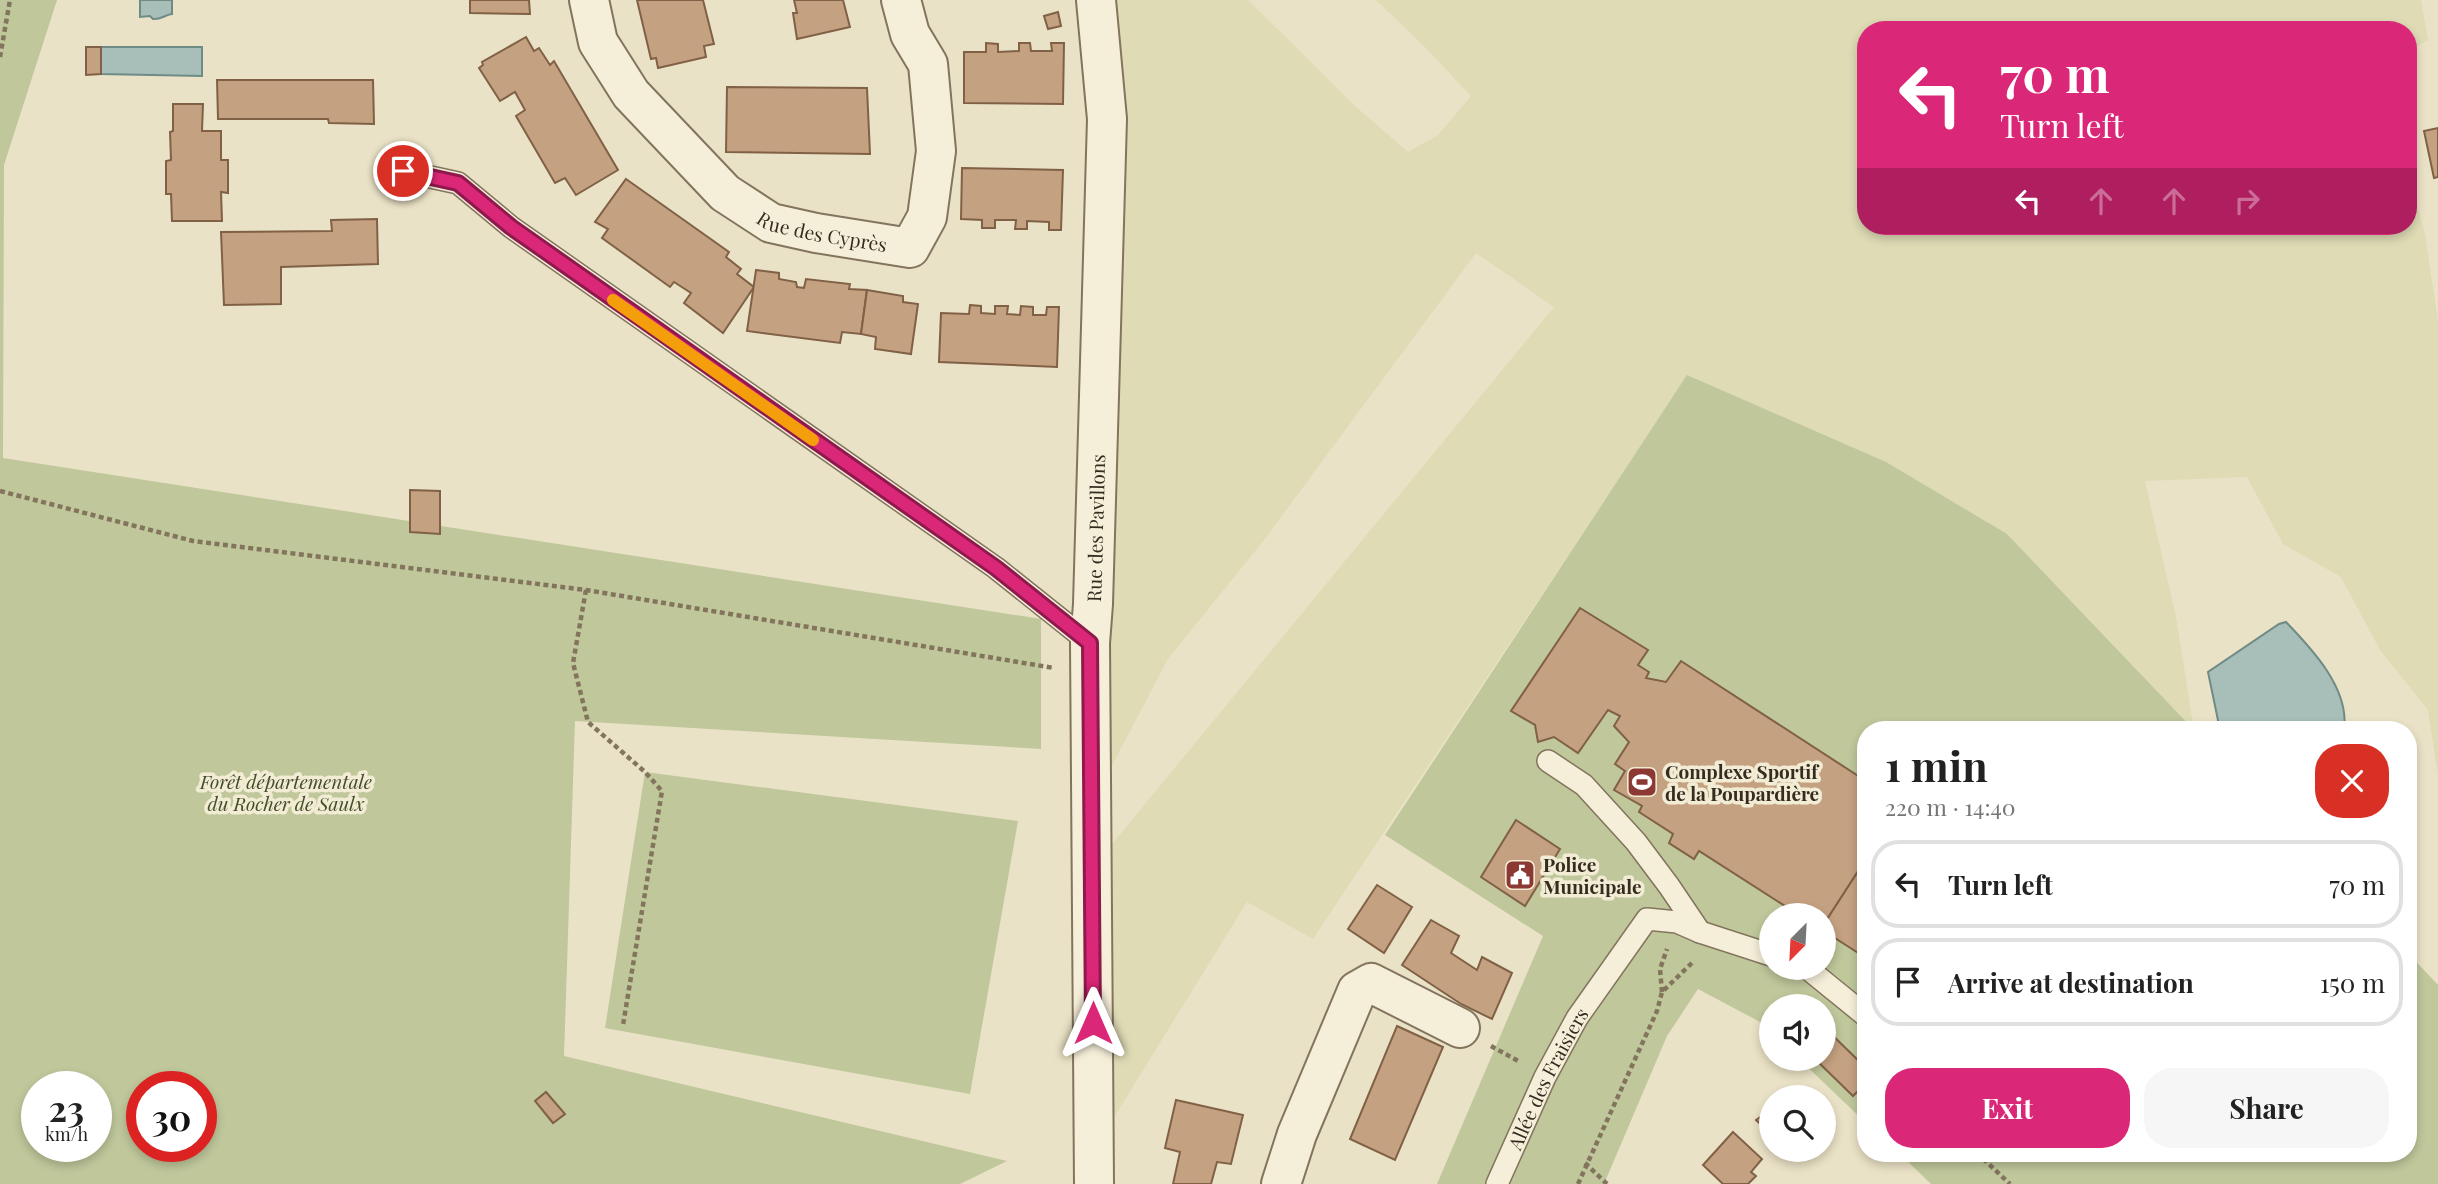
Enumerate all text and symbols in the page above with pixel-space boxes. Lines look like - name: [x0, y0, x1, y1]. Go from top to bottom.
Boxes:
- text: 70 m: [2000, 40, 2110, 105]
- icon: left: [1885, 49, 1976, 140]
- text: Turn left: [2000, 103, 2124, 146]
- pin: [373, 141, 433, 201]
- icon: arrive: [384, 152, 422, 190]
- icon: left: [2009, 182, 2047, 220]
- icon: ahead: [2082, 182, 2120, 220]
- icon: ahead: [2155, 182, 2193, 220]
- icon: right: [2228, 182, 2266, 220]
- street label: Rue des Cyprès: [752, 205, 889, 257]
- street label: Rue des Pavillons: [1080, 454, 1110, 602]
- text: 1 min: [1885, 737, 1988, 793]
- button: close: [2315, 744, 2389, 818]
- place label: Complexe Sportif de la Poupardière: [1665, 758, 1820, 806]
- sports icon: Complexe Sportif de la Poupardière: [1625, 765, 1659, 799]
- park label: Forêt départementale du Rocher de Saulx: [199, 768, 372, 816]
- text: 220 m · 14:40: [1885, 791, 2016, 822]
- place label: Police Municipale: [1543, 851, 1642, 899]
- public building icon: Police Municipale: [1503, 858, 1537, 892]
- icon: left: [1889, 865, 1927, 903]
- text: Turn left: [1948, 867, 2053, 902]
- text: 70 m: [2329, 867, 2385, 902]
- north arrow: [1759, 903, 1836, 980]
- map controls: [1759, 903, 1836, 1162]
- icon: arrive: [1889, 963, 1927, 1001]
- text: Arrive at destination: [1948, 965, 2194, 1000]
- text: 150 m: [2320, 965, 2385, 1000]
- position arrow: [1056, 986, 1130, 1060]
- button: sound: [1759, 994, 1836, 1071]
- street label: Allée des Fraisiers: [1501, 1002, 1594, 1154]
- button: Exit: [1885, 1068, 2130, 1148]
- button: Share: [2144, 1068, 2389, 1148]
- speed limit sign: 30: [126, 1071, 217, 1162]
- text: 23: [49, 1084, 84, 1131]
- button: search: [1759, 1085, 1836, 1162]
- text: km/h: [45, 1122, 88, 1146]

